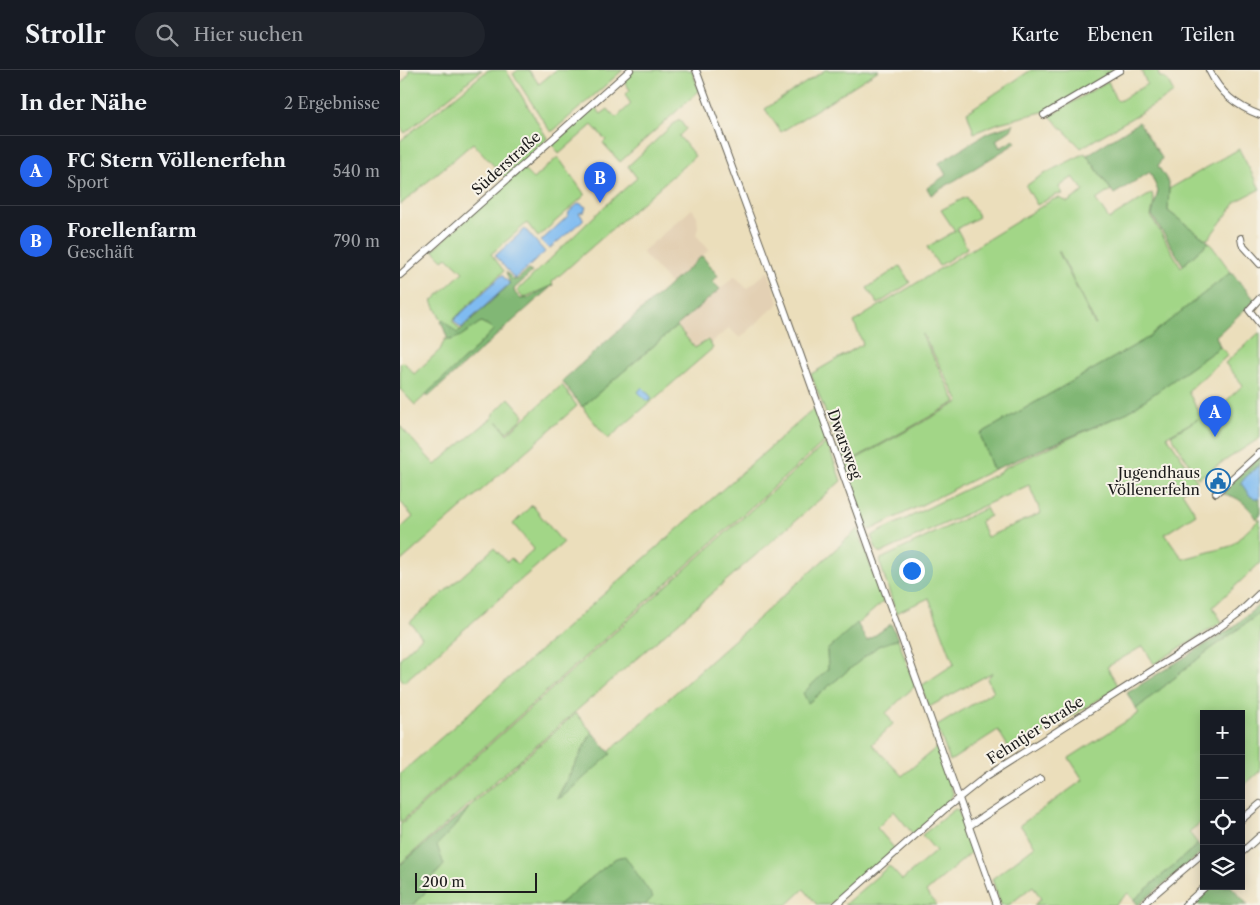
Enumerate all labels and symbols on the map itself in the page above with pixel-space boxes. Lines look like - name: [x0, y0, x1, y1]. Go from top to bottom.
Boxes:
- street label: Süderstraße: [467, 127, 545, 199]
- pin: B: [584, 162, 616, 203]
- pin: A: [1199, 396, 1231, 437]
- street label: Dwarsweg: [824, 406, 866, 482]
- place label: Jugendhaus Völlenerfehn: [1107, 463, 1201, 499]
- public building icon: Jugendhaus Völlenerfehn: [1205, 468, 1231, 494]
- your location: [899, 558, 925, 584]
- street label: Fehntjer Straße: [983, 692, 1087, 768]
- scale bar: [415, 870, 538, 893]

